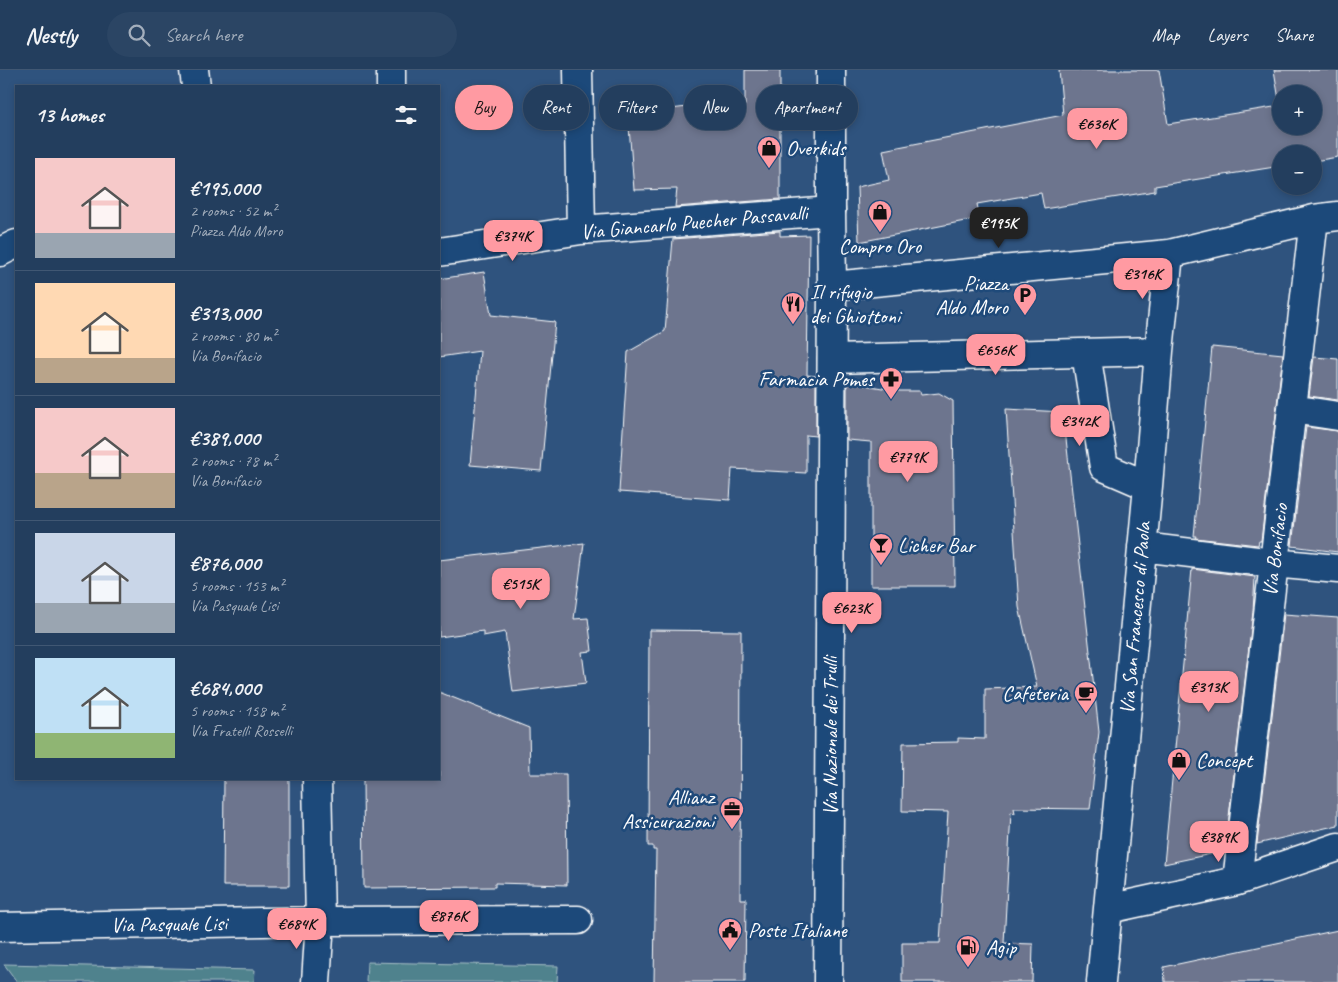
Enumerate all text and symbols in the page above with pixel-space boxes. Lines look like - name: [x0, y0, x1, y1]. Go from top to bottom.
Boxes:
- search box: [107, 12, 457, 57]
- text: Nestly: [25, 20, 77, 50]
- icon: search: [125, 21, 153, 49]
- text: Search here: [165, 23, 242, 47]
- text: Map: [1152, 24, 1180, 46]
- text: Layers: [1208, 24, 1247, 46]
- text: Share: [1275, 24, 1313, 46]
- chip: Buy: [455, 85, 513, 130]
- chip: Rent: [523, 85, 589, 130]
- chip: Filters: [599, 85, 674, 130]
- chip: New: [684, 85, 746, 130]
- chip: Apartment: [756, 85, 858, 130]
- map controls: [1272, 85, 1322, 195]
- button: +: [1272, 85, 1322, 135]
- icon: filters: [392, 101, 420, 129]
- text: 13 homes: [35, 102, 104, 128]
- pin: €636K: [1062, 108, 1132, 150]
- text: €636K: [1078, 114, 1116, 134]
- shop icon: Overkids: [756, 135, 782, 169]
- place label: Overkids: [786, 135, 847, 161]
- button: −: [1272, 145, 1322, 195]
- text: €195,000: [190, 175, 260, 201]
- icon: home: [75, 178, 135, 238]
- street label: Via Giancarlo Puecher Passavalli: [579, 199, 812, 245]
- shop icon: Compro Oro: [867, 199, 893, 233]
- text: 2 rooms · 52 m²: [190, 201, 276, 221]
- pin: €195K: [964, 206, 1034, 249]
- text: €195K: [981, 213, 1017, 233]
- pin: €374K: [478, 220, 548, 262]
- text: Piazza Aldo Moro: [190, 221, 283, 241]
- text: €374K: [495, 226, 531, 246]
- place label: Compro Oro: [839, 233, 923, 259]
- pin: €316K: [1108, 258, 1178, 300]
- text: €316K: [1124, 264, 1162, 284]
- place label: Piazza Aldo Moro: [936, 270, 1010, 320]
- place label: Il rifugio dei Ghiottoni: [810, 279, 903, 329]
- parking icon: Piazza Aldo Moro: [1012, 282, 1038, 316]
- restaurant icon: Il rifugio dei Ghiottoni: [780, 291, 806, 325]
- text: €313,000: [190, 300, 260, 326]
- icon: home: [75, 303, 135, 363]
- text: 2 rooms · 80 m²: [190, 326, 276, 346]
- pin: €656K: [961, 334, 1031, 376]
- text: €656K: [977, 340, 1015, 360]
- text: Via Bonifacio: [190, 346, 261, 366]
- place label: Farmacia Pomes: [759, 366, 876, 392]
- pharmacy icon: Farmacia Pomes: [878, 366, 904, 400]
- pin: €342K: [1045, 404, 1115, 447]
- text: €342K: [1062, 411, 1098, 431]
- text: €389,000: [190, 425, 260, 451]
- icon: home: [75, 428, 135, 488]
- pin: €779K: [873, 440, 943, 483]
- text: €779K: [890, 447, 926, 467]
- text: 2 rooms · 78 m²: [190, 451, 276, 471]
- text: Via Bonifacio: [190, 471, 261, 491]
- street label: Via Bonifacio: [1256, 501, 1294, 598]
- street label: Via San Francesco di Paola: [1114, 519, 1157, 715]
- bar icon: Licher Bar: [868, 532, 894, 566]
- place label: Licher Bar: [898, 532, 977, 558]
- text: €876,000: [190, 550, 261, 576]
- icon: home: [75, 553, 135, 613]
- pin: €515K: [486, 568, 556, 610]
- text: €515K: [503, 574, 539, 594]
- text: 5 rooms · 153 m²: [190, 576, 284, 596]
- pin: €623K: [817, 592, 887, 634]
- text: Via Pasquale Lisi: [190, 596, 278, 616]
- text: €623K: [833, 598, 871, 618]
- street label: Via Nazionale dei Trulli: [817, 653, 843, 815]
- pin: €313K: [1174, 670, 1244, 713]
- text: €684,000: [190, 675, 261, 701]
- text: €313K: [1191, 677, 1227, 697]
- icon: home: [75, 678, 135, 738]
- place label: Cafeteria: [1002, 680, 1070, 706]
- cafe icon: Cafeteria: [1073, 680, 1099, 714]
- text: 5 rooms · 158 m²: [190, 701, 284, 721]
- text: Via Fratelli Rosselli: [190, 721, 292, 741]
- shop icon: Concept: [1166, 747, 1192, 781]
- place label: Concept: [1196, 747, 1254, 773]
- place label: Allianz Assicurazioni: [622, 784, 717, 834]
- office icon: Allianz Assicurazioni: [719, 796, 745, 830]
- pin: €389K: [1184, 820, 1254, 863]
- text: €389K: [1201, 827, 1237, 847]
- pin: €876K: [414, 900, 484, 942]
- text: €876K: [430, 906, 468, 926]
- pin: €684K: [262, 908, 332, 950]
- street label: Via Pasquale Lisi: [111, 910, 230, 938]
- text: €684K: [278, 914, 316, 934]
- public building icon: Poste Italiane: [717, 917, 743, 951]
- place label: Poste Italiane: [748, 917, 848, 943]
- fuel station icon: Agip: [955, 934, 981, 968]
- place label: Agip: [986, 934, 1017, 960]

